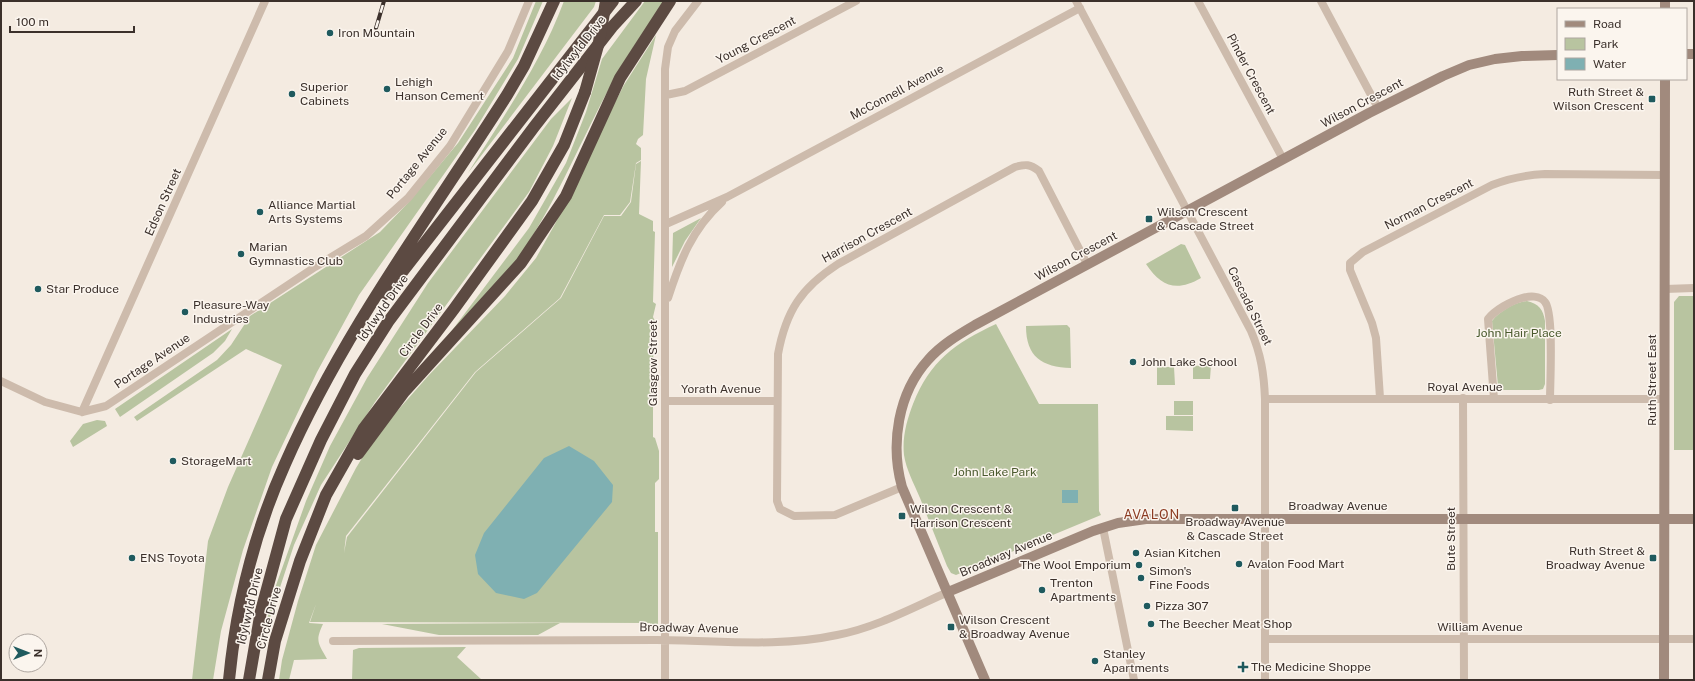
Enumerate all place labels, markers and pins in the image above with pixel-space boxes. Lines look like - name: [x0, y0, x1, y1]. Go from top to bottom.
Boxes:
- place label: Iron Mountain: [338, 26, 415, 40]
- marker: Iron Mountain: [325, 28, 335, 38]
- place label: Lehigh Hanson Cement: [395, 75, 484, 103]
- place label: Superior Cabinets: [300, 80, 349, 108]
- marker: Lehigh Hanson Cement: [382, 84, 392, 94]
- place label: Ruth Street & Wilson Crescent: [1553, 85, 1644, 113]
- marker: Superior Cabinets: [287, 89, 297, 99]
- marker: Ruth Street & Wilson Crescent: [1647, 94, 1657, 104]
- place label: Alliance Martial Arts Systems: [268, 198, 356, 226]
- place label: Wilson Crescent & Cascade Street: [1157, 205, 1255, 233]
- marker: Alliance Martial Arts Systems: [255, 207, 265, 217]
- marker: Wilson Crescent & Cascade Street: [1144, 214, 1154, 224]
- place label: Marian Gymnastics Club: [249, 240, 343, 268]
- marker: Marian Gymnastics Club: [236, 249, 246, 259]
- place label: Star Produce: [46, 282, 119, 296]
- marker: Star Produce: [33, 284, 43, 294]
- place label: Pleasure-Way Industries: [193, 298, 270, 326]
- marker: Pleasure-Way Industries: [180, 307, 190, 317]
- place label: John Lake School: [1141, 355, 1238, 369]
- marker: John Lake School: [1128, 357, 1138, 367]
- place label: StorageMart: [181, 454, 252, 468]
- marker: StorageMart: [168, 456, 178, 466]
- place label: Wilson Crescent & Harrison Crescent: [910, 502, 1012, 530]
- marker: Broadway Avenue & Cascade Street: [1230, 503, 1240, 513]
- marker: Wilson Crescent & Harrison Crescent: [897, 511, 907, 521]
- place label: Broadway Avenue & Cascade Street: [1185, 515, 1285, 543]
- place label: Ruth Street & Broadway Avenue: [1546, 544, 1645, 572]
- place label: Asian Kitchen: [1144, 546, 1221, 560]
- marker: Asian Kitchen: [1131, 548, 1141, 558]
- place label: ENS Toyota: [140, 551, 205, 565]
- marker: ENS Toyota: [127, 553, 137, 563]
- marker: Ruth Street & Broadway Avenue: [1648, 553, 1658, 563]
- place label: Avalon Food Mart: [1247, 557, 1345, 571]
- place label: The Wool Emporium: [1020, 558, 1131, 572]
- marker: Avalon Food Mart: [1234, 559, 1244, 569]
- marker: The Wool Emporium: [1134, 560, 1144, 570]
- place label: Simon's Fine Foods: [1149, 564, 1210, 592]
- marker: Simon's Fine Foods: [1136, 573, 1146, 583]
- place label: Trenton Apartments: [1050, 576, 1116, 604]
- marker: Trenton Apartments: [1037, 585, 1047, 595]
- place label: Pizza 307: [1155, 599, 1209, 613]
- marker: Pizza 307: [1142, 601, 1152, 611]
- place label: Wilson Crescent & Broadway Avenue: [959, 613, 1070, 641]
- place label: The Beecher Meat Shop: [1159, 617, 1292, 631]
- marker: The Beecher Meat Shop: [1146, 619, 1156, 629]
- marker: Wilson Crescent & Broadway Avenue: [946, 622, 956, 632]
- place label: Stanley Apartments: [1103, 647, 1169, 675]
- marker: Stanley Apartments: [1090, 656, 1100, 666]
- place label: The Medicine Shoppe: [1251, 660, 1371, 674]
- marker: The Medicine Shoppe: [1238, 662, 1248, 672]

